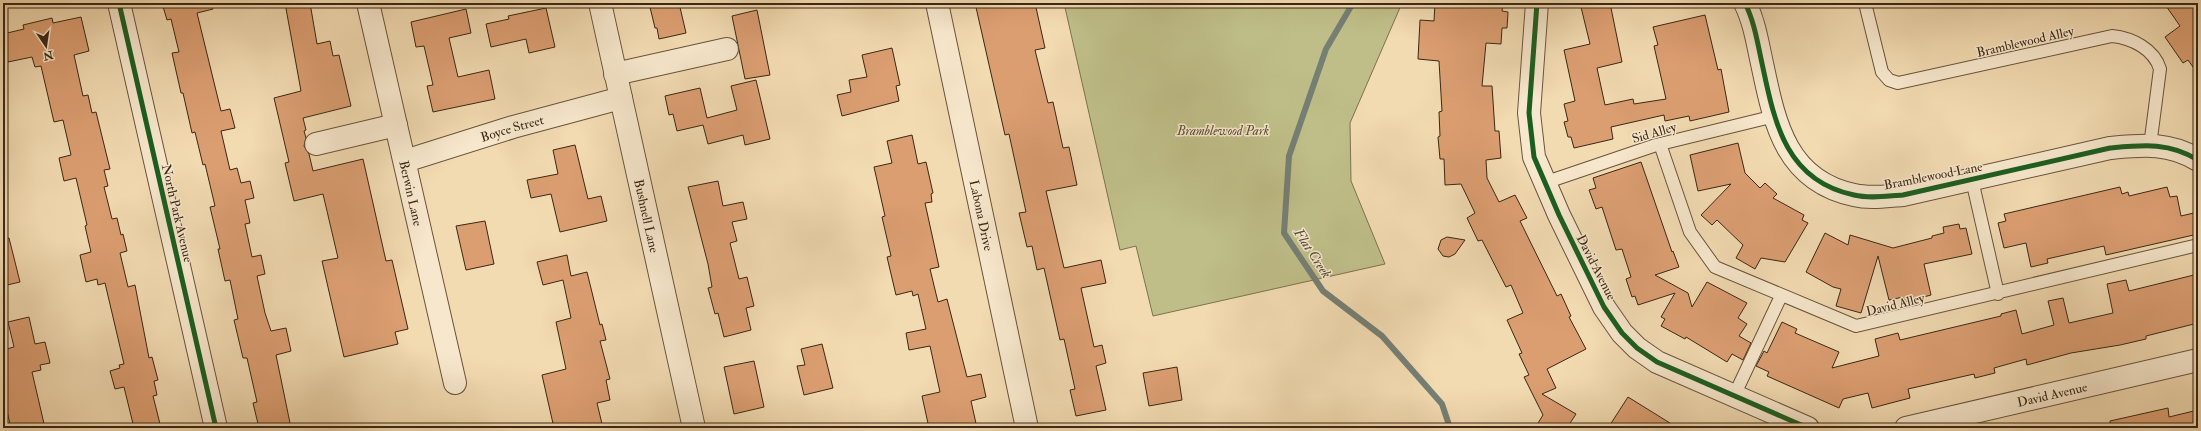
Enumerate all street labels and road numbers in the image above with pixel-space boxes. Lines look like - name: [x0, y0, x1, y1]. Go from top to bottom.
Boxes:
- street label: Bramblewood Alley: [1975, 23, 2076, 62]
- street label: Boyce Street: [479, 112, 546, 146]
- street label: Sid Alley: [1630, 119, 1679, 148]
- street label: Bramblewood Lane: [1882, 158, 1984, 193]
- street label: Berwin Lane: [395, 159, 426, 228]
- street label: North Park Avenue: [158, 163, 196, 264]
- street label: Bushnell Lane: [630, 178, 662, 255]
- street label: Labona Drive: [966, 179, 996, 253]
- street label: David Avenue: [1573, 232, 1620, 303]
- street label: David Alley: [1864, 290, 1927, 321]
- street label: David Avenue: [2016, 379, 2090, 411]

